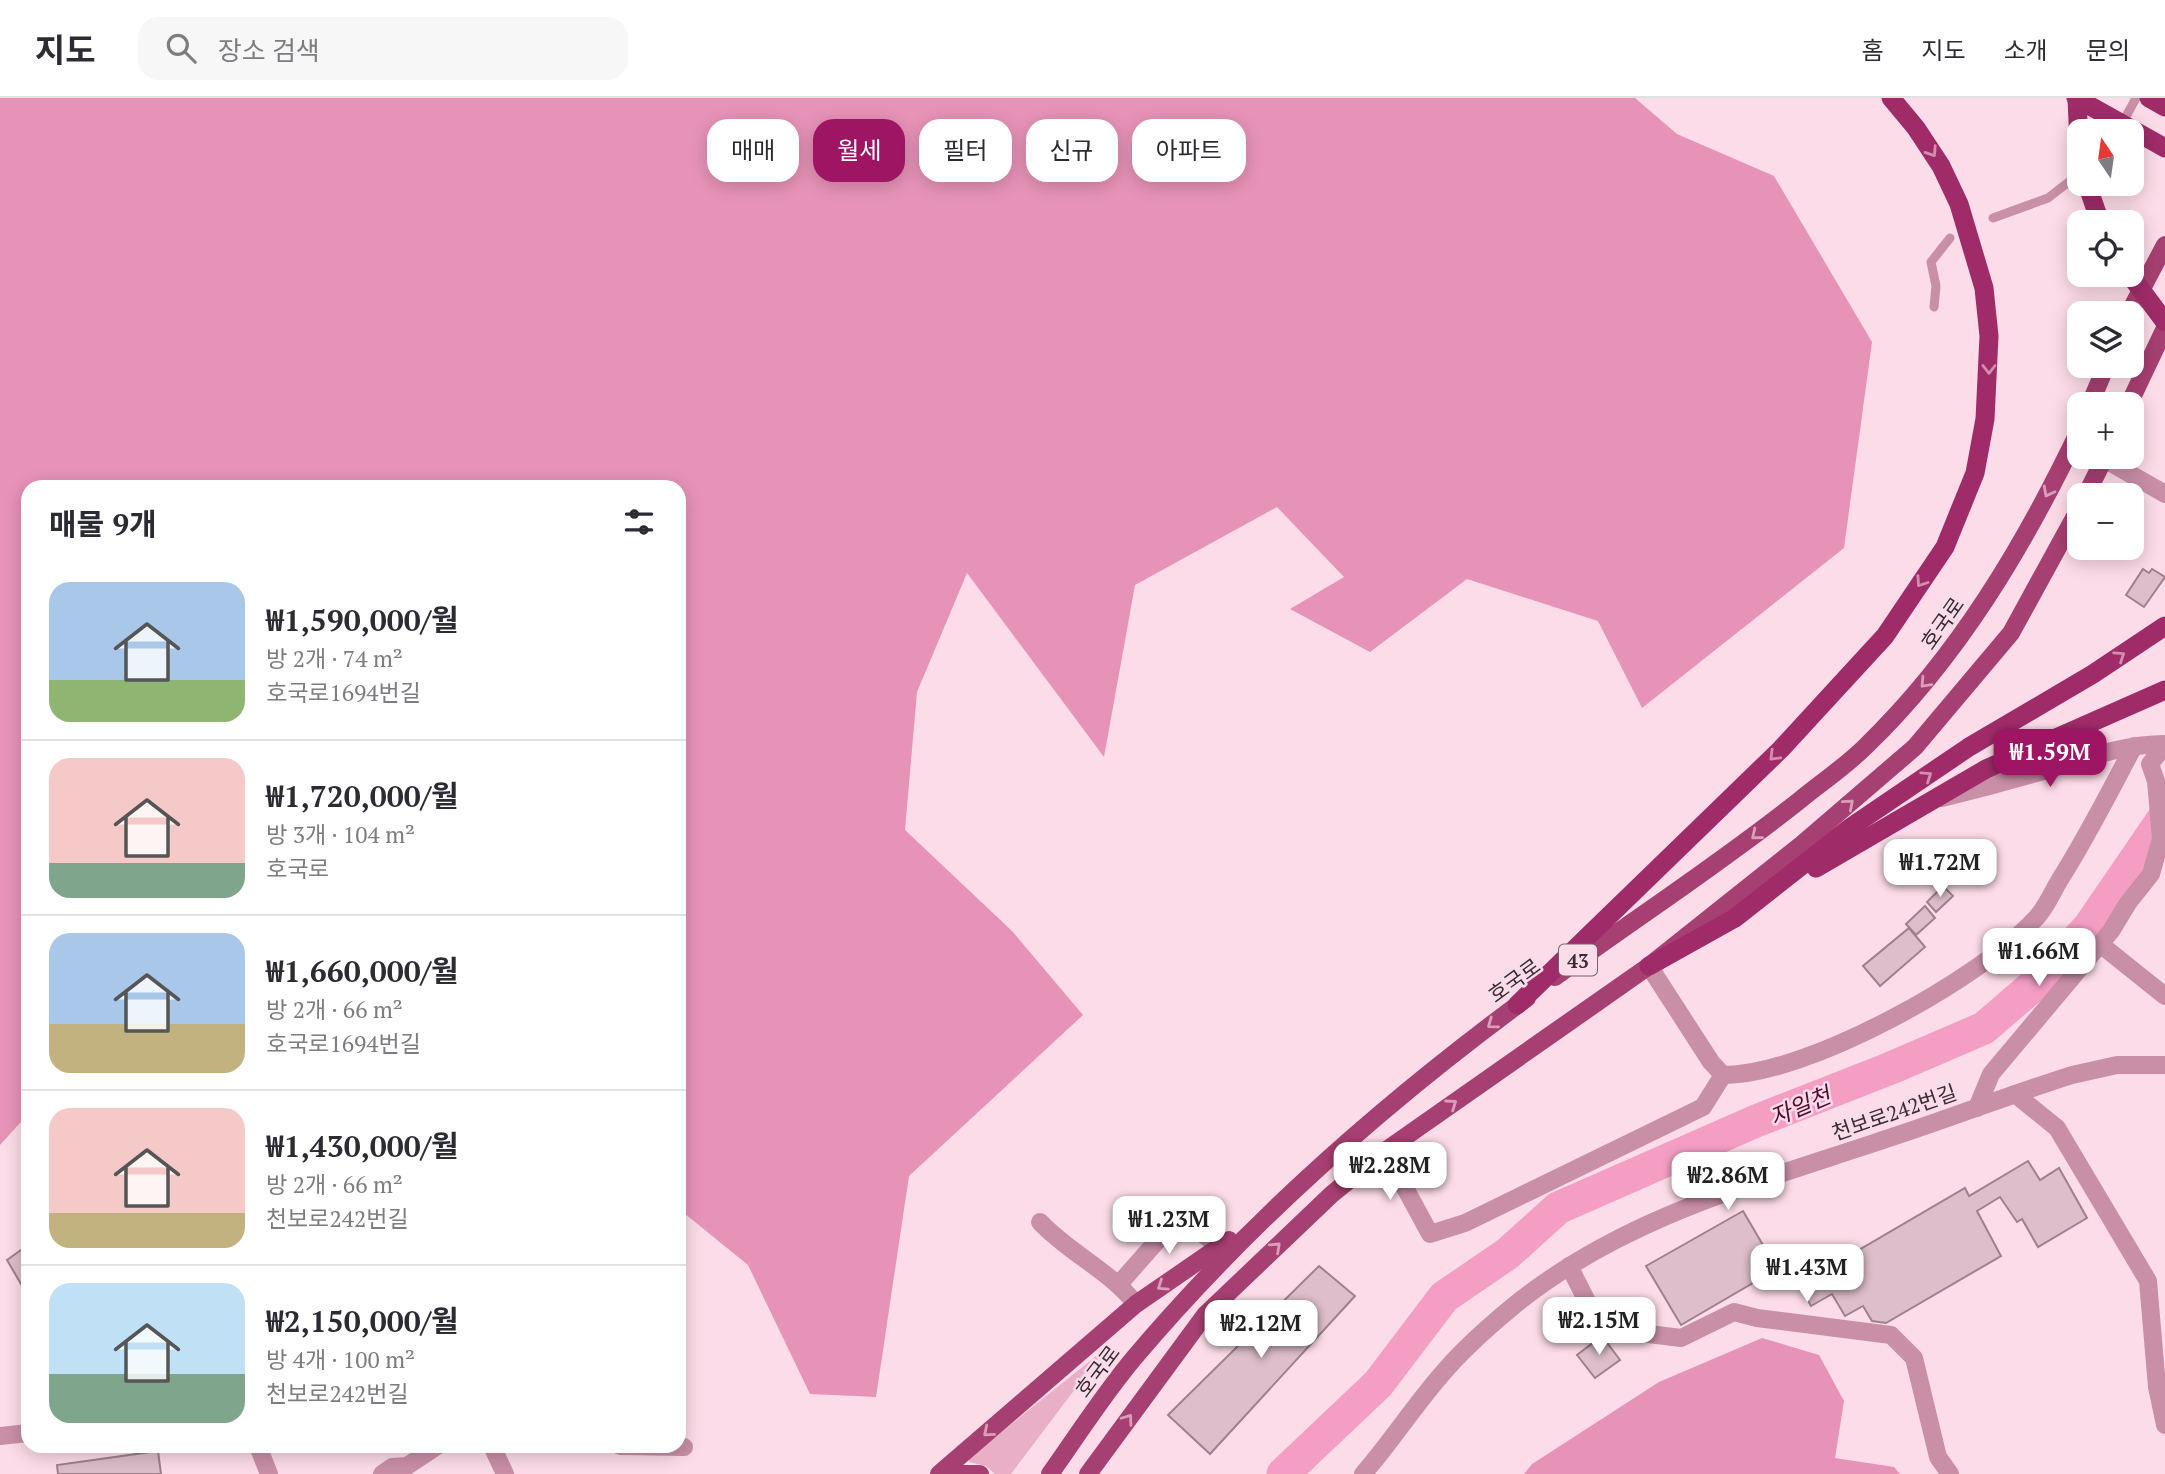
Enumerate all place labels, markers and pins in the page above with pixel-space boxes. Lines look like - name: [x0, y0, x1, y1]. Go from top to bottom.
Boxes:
- pin: ₩1.59M: [1993, 730, 2107, 789]
- pin: ₩1.72M: [1883, 840, 1997, 899]
- pin: ₩1.66M: [1982, 928, 2096, 988]
- pin: ₩2.28M: [1333, 1142, 1447, 1202]
- pin: ₩2.86M: [1671, 1152, 1785, 1212]
- pin: ₩1.23M: [1112, 1196, 1226, 1256]
- pin: ₩1.43M: [1750, 1244, 1864, 1304]
- pin: ₩2.15M: [1542, 1298, 1656, 1357]
- pin: ₩2.12M: [1204, 1300, 1318, 1360]

